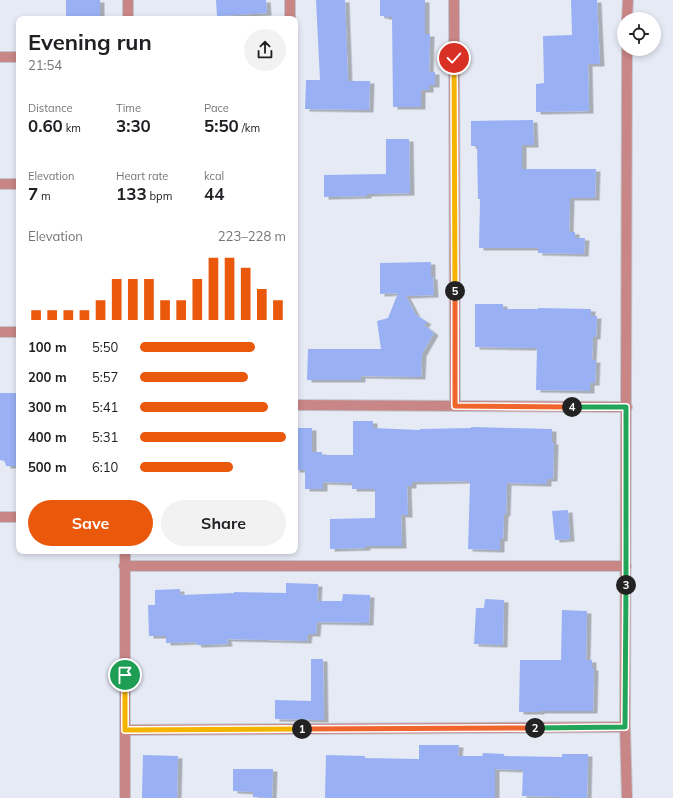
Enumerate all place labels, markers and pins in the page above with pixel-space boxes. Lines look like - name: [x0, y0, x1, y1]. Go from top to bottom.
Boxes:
- pin: [437, 41, 471, 75]
- pin: 5: [445, 281, 465, 301]
- pin: 4: [562, 397, 582, 417]
- pin: 3: [616, 575, 636, 595]
- pin: [108, 658, 142, 692]
- pin: 2: [525, 718, 545, 738]
- pin: 1: [292, 719, 312, 739]

